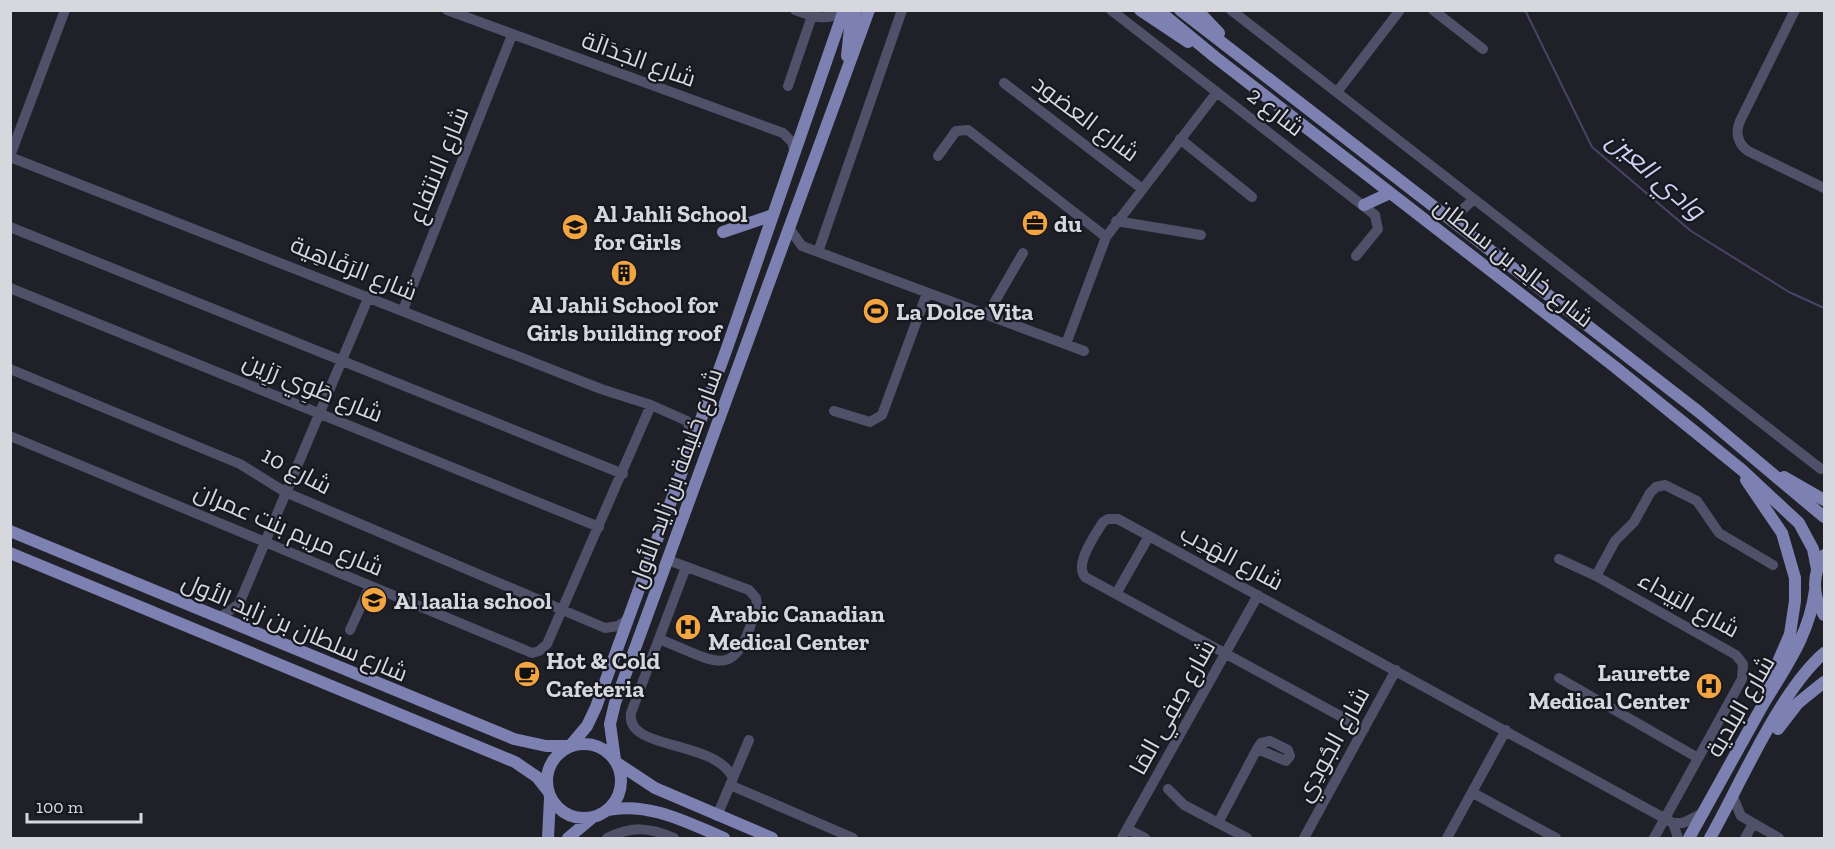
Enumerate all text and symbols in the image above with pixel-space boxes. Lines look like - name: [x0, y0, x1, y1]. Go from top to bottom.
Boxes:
- street label: شارع الجَدَالَة: [577, 25, 700, 95]
- street label: شارع العضود: [1026, 68, 1145, 169]
- street label: شارع 2: [1241, 80, 1310, 144]
- street label: شارع الانتفاع: [402, 103, 476, 228]
- water label: وادي العين: [1597, 124, 1713, 231]
- street label: شارع خالِد بن سلطان: [1427, 191, 1599, 335]
- place label: Al Jahli School for Girls: [594, 199, 748, 256]
- office icon: du: [1020, 208, 1050, 238]
- place label: du: [1054, 209, 1082, 238]
- school or university icon: Al Jahli School for Girls: [560, 212, 590, 242]
- street label: شارع الرَفَاهِية: [286, 229, 421, 308]
- building icon: Al Jahli School for Girls building roof: [609, 258, 639, 288]
- place label: Al Jahli School for Girls building roof: [527, 290, 724, 347]
- sports icon: La Dolce Vita: [861, 296, 891, 326]
- place label: La Dolce Vita: [896, 297, 1033, 326]
- street label: شارع طَوِي رَزِين: [237, 346, 387, 432]
- street label: شارع خليفة بن زايد الأول: [622, 364, 730, 592]
- street label: شارع 10: [256, 440, 337, 502]
- street label: شارع مريم بنت عمران: [189, 476, 388, 584]
- street label: شارع الهَدِب: [1175, 518, 1289, 598]
- street label: شارع البَيداء: [1632, 564, 1745, 645]
- street label: شارع سلطان بن زايد الأول: [177, 566, 412, 690]
- school or university icon: Al laalia school: [359, 585, 389, 615]
- place label: Al laalia school: [394, 586, 552, 615]
- place label: Arabic Canadian Medical Center: [708, 599, 885, 656]
- hospital icon: Arabic Canadian Medical Center: [673, 612, 703, 642]
- street label: شارع صِفِي المَا: [1123, 634, 1225, 782]
- place label: Hot & Cold Cafeteria: [546, 646, 661, 703]
- street label: شارع البلدية: [1699, 650, 1782, 763]
- place label: Laurette Medical Center: [1529, 658, 1690, 715]
- cafe icon: Hot & Cold Cafeteria: [512, 659, 542, 689]
- hospital icon: Laurette Medical Center: [1694, 671, 1724, 701]
- street label: شارع الجُودِي: [1289, 682, 1379, 808]
- scale bar: [27, 786, 141, 824]
- text: 100 m: [36, 796, 84, 818]

